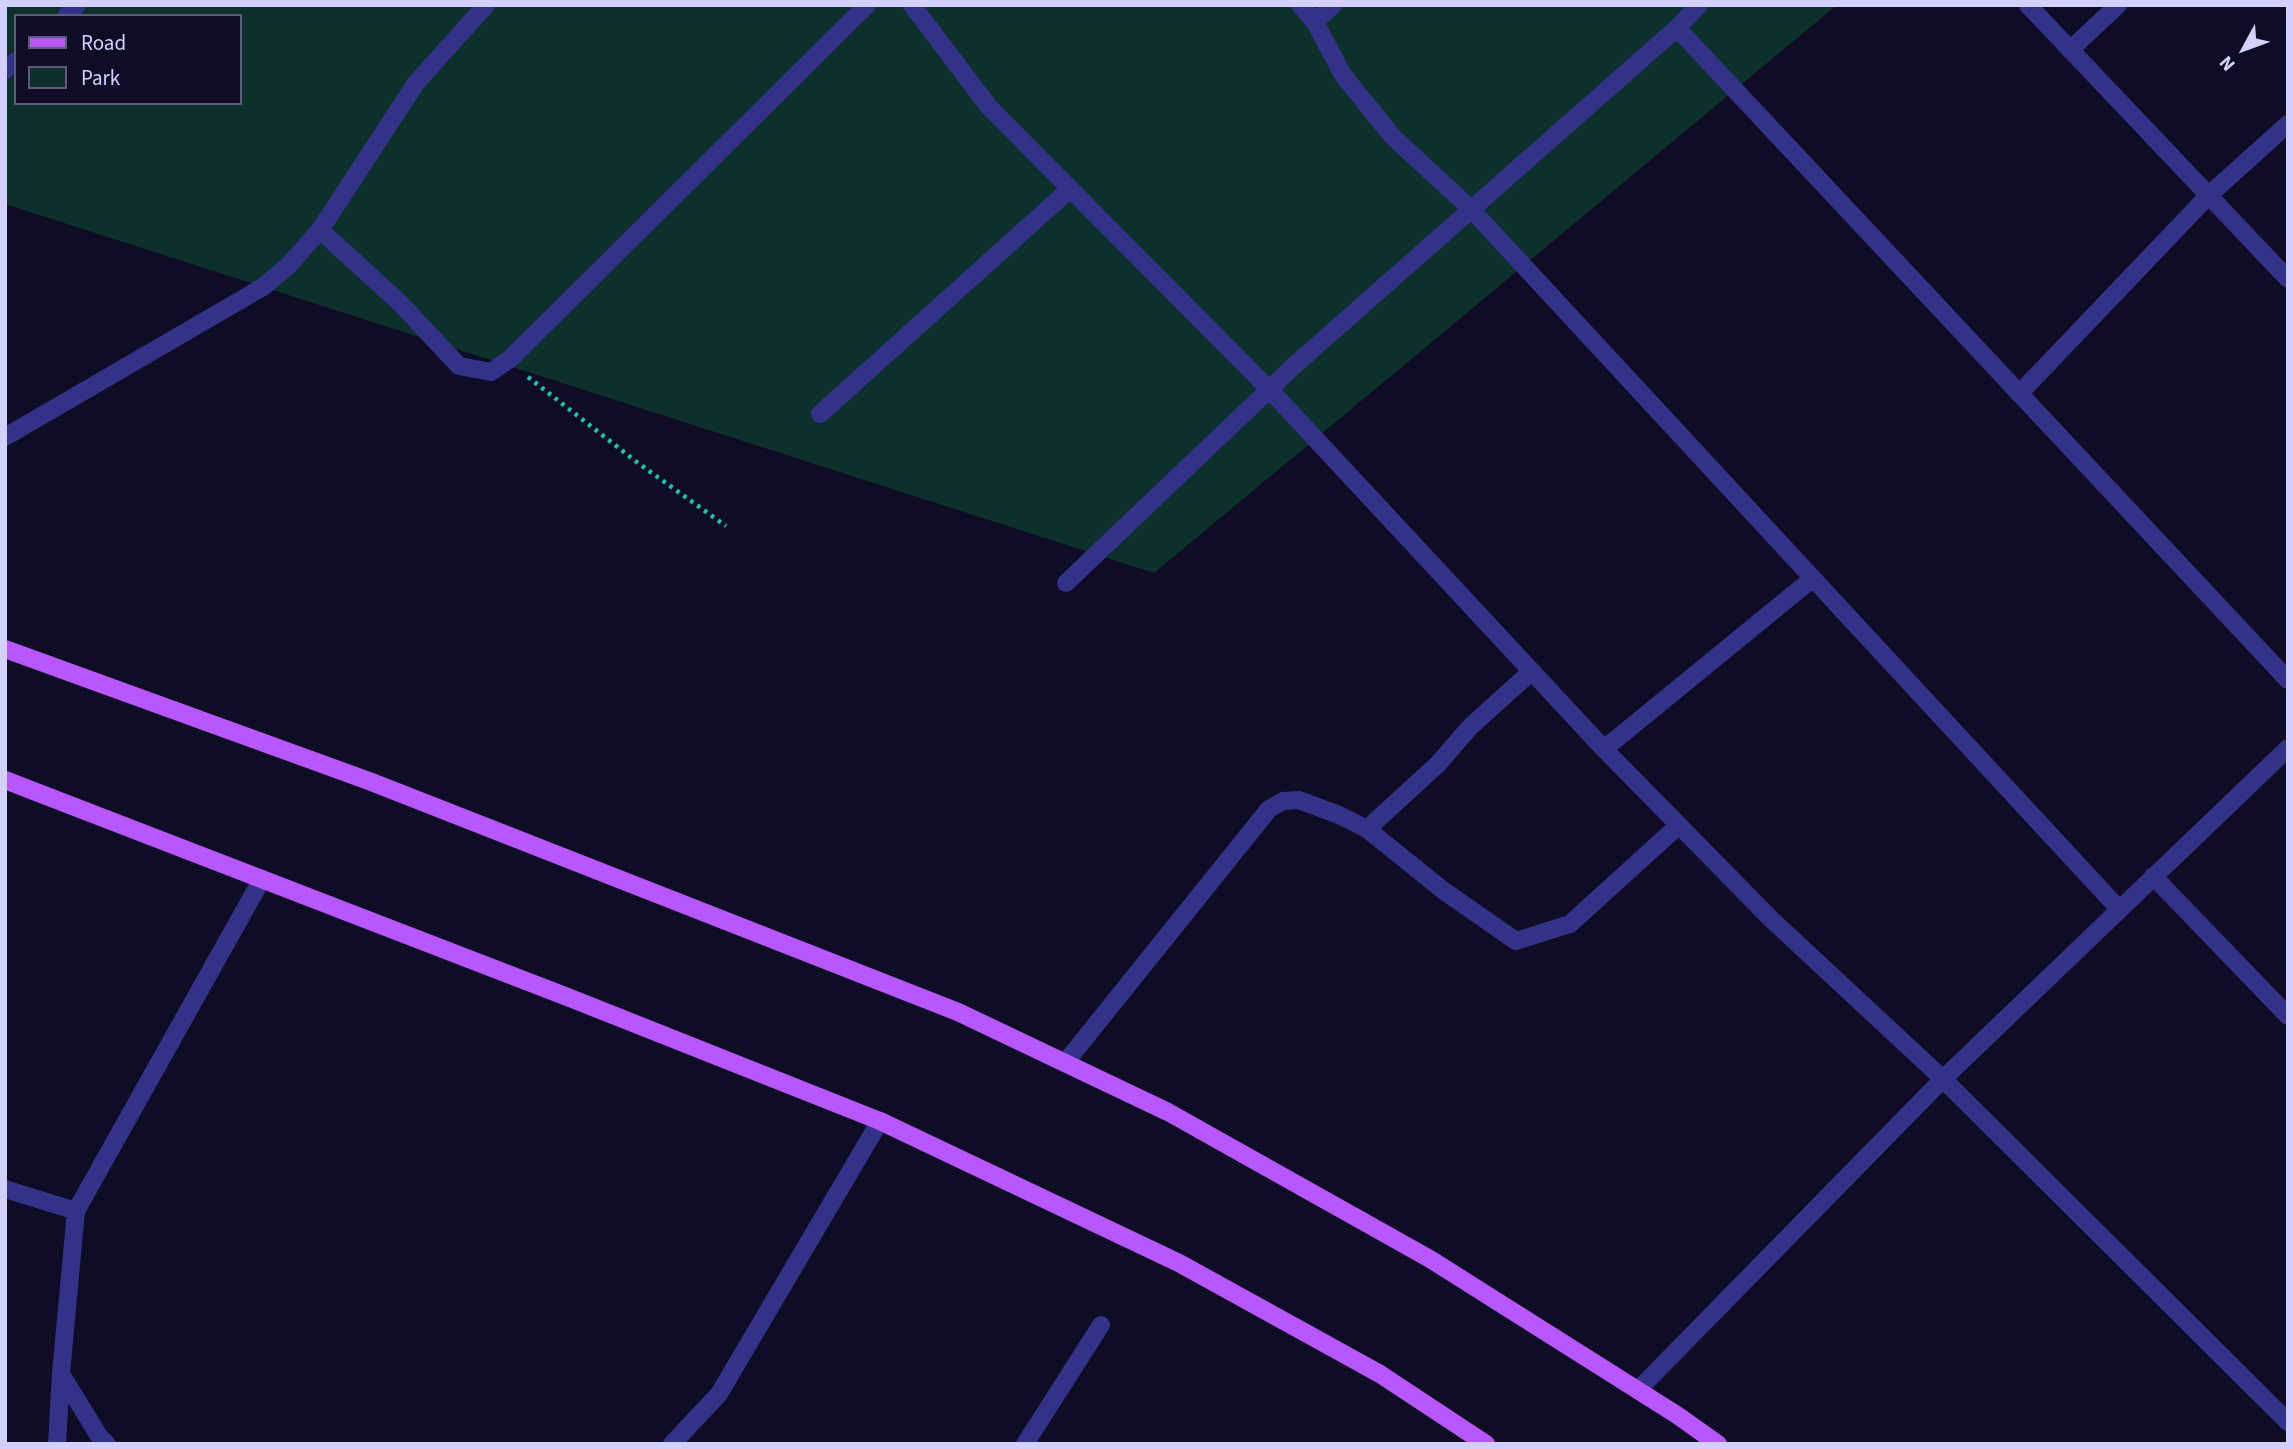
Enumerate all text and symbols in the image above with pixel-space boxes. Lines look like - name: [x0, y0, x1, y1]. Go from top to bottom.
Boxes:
- legend: [14, 14, 242, 105]
- north arrow: [2209, 14, 2279, 84]
- text: Road: [81, 28, 126, 58]
- text: N: [2213, 49, 2242, 77]
- text: Park: [81, 63, 120, 93]

